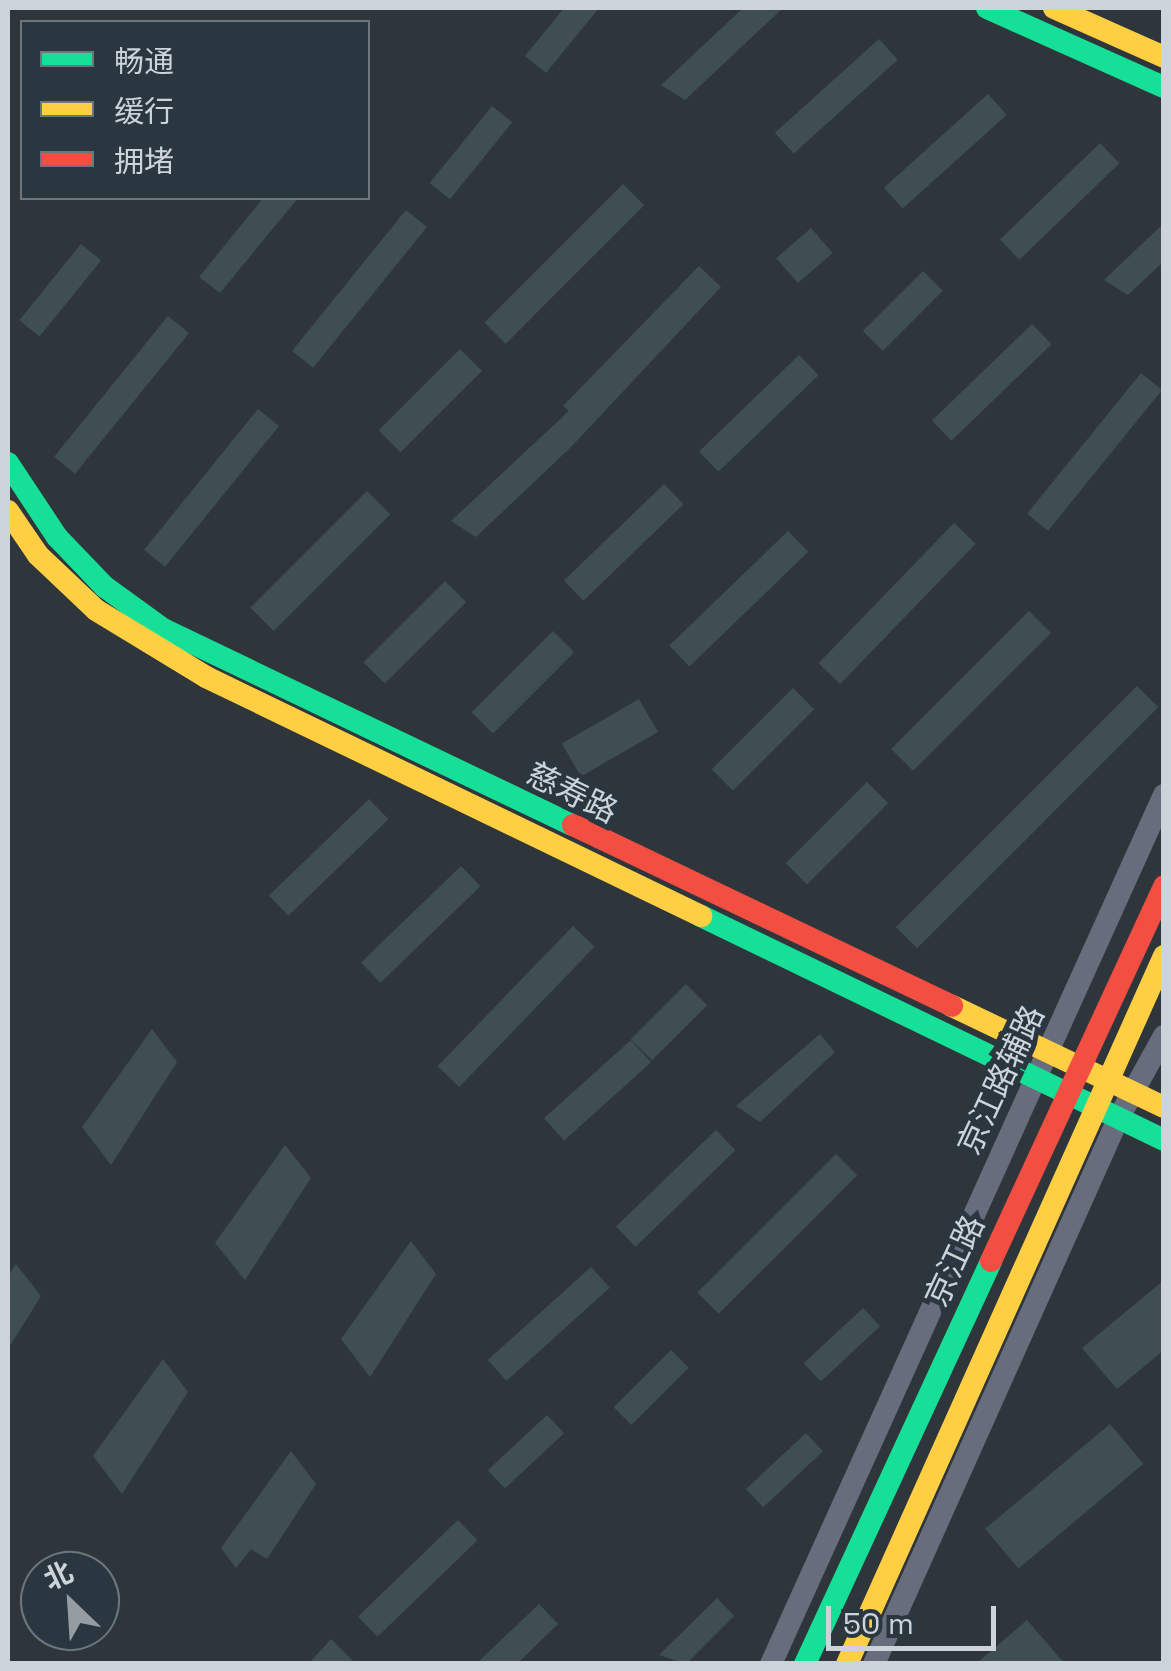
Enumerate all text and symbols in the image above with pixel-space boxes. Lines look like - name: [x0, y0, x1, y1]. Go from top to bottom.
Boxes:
- legend: [20, 20, 370, 200]
- text: 畅通: [114, 42, 174, 81]
- text: 缓行: [114, 92, 174, 131]
- text: 拥堵: [114, 142, 174, 181]
- street label: 慈寿路: [520, 755, 624, 831]
- street label: 京江路辅路: [950, 999, 1052, 1161]
- street label: 京江路: [917, 1209, 993, 1313]
- north arrow: [20, 1551, 120, 1651]
- text: 北: [38, 1553, 78, 1598]
- scale bar: [831, 1586, 1001, 1648]
- text: 50 m: [843, 1604, 914, 1643]

